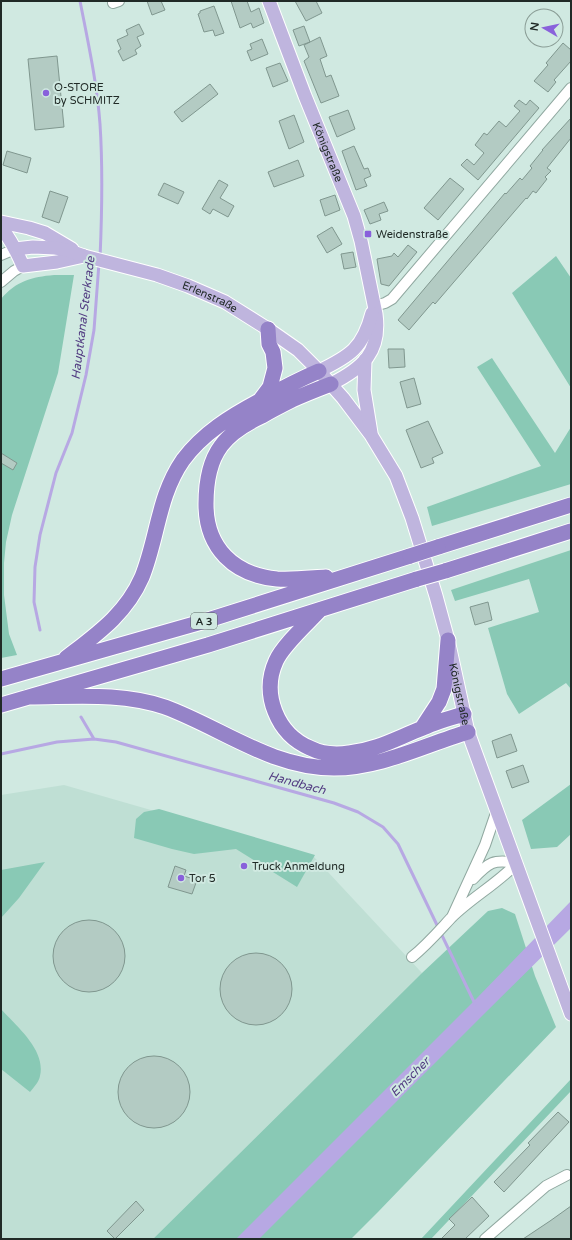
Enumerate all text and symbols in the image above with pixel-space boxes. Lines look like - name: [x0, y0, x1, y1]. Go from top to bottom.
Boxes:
- north arrow: [524, 8, 564, 48]
- text: N: [528, 21, 542, 32]
- place label: O-STORE by SCHMITZ: [54, 81, 120, 107]
- marker: O-STORE by SCHMITZ: [41, 88, 51, 98]
- street label: Königstraße: [309, 120, 345, 184]
- place label: Weidenstraße: [376, 228, 448, 241]
- marker: Weidenstraße: [363, 229, 373, 239]
- water label: Hauptkanal Sterkrade: [69, 255, 98, 380]
- street label: Erlenstraße: [180, 279, 240, 315]
- road number: A 3: [191, 613, 217, 629]
- street label: Königstraße: [446, 662, 472, 726]
- water label: Handbach: [267, 769, 328, 798]
- place label: Truck Anmeldung: [252, 860, 345, 873]
- marker: Truck Anmeldung: [239, 861, 249, 871]
- place label: Tor 5: [189, 872, 216, 885]
- marker: Tor 5: [176, 873, 186, 883]
- water label: Emscher: [388, 1054, 433, 1099]

